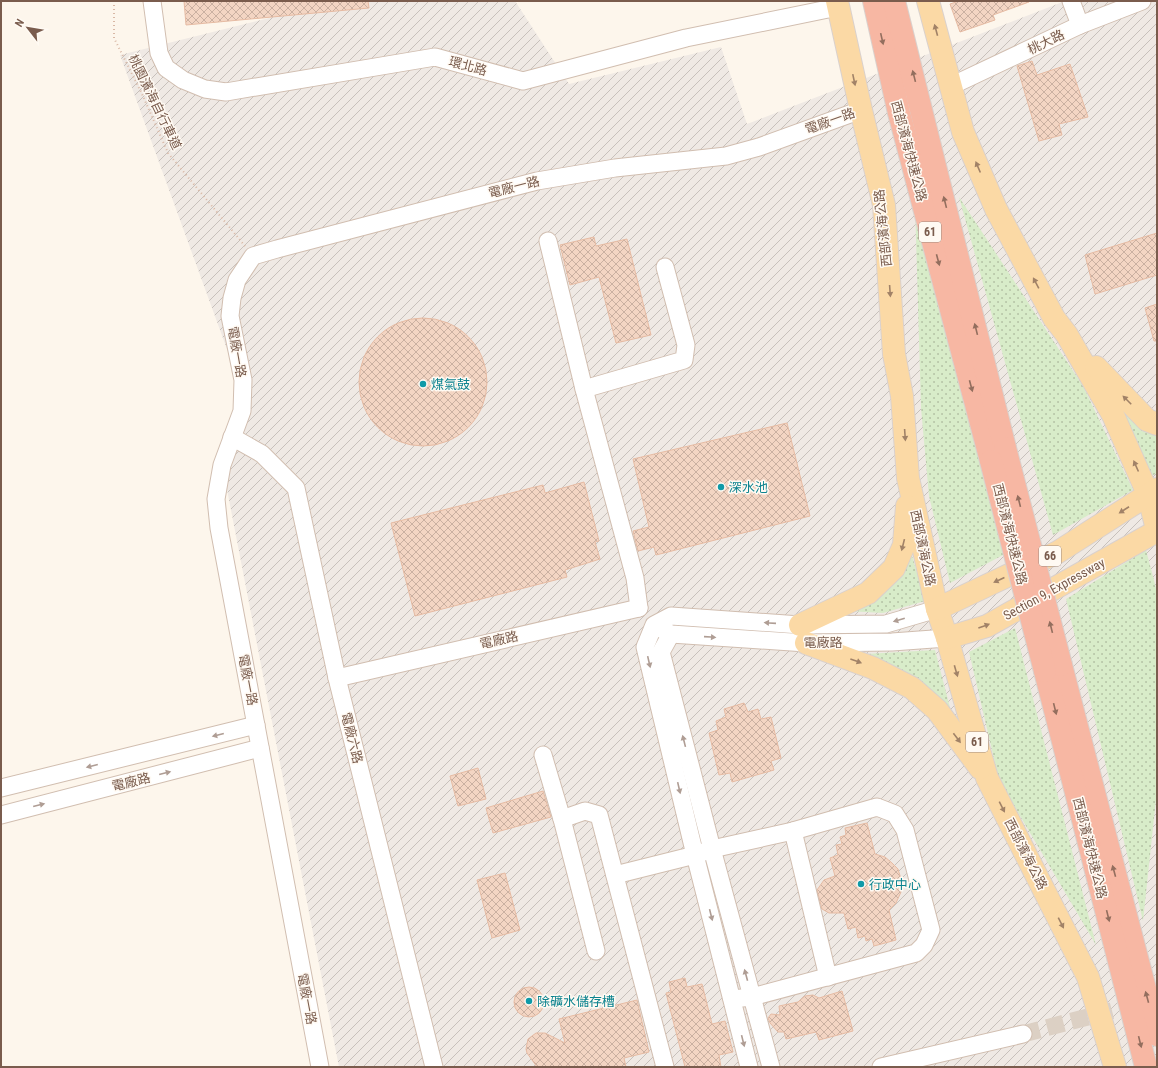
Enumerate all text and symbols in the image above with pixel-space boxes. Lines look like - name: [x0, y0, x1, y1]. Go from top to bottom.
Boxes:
- north arrow: [8, 8, 48, 48]
- text: N: [13, 17, 27, 29]
- one-way arrow: [932, 23, 938, 36]
- street label: 桃大路: [1025, 27, 1067, 57]
- one-way arrow: [880, 33, 886, 45]
- street label: 桃園濱海自行車道: [125, 52, 185, 152]
- street label: 環北路: [447, 54, 489, 78]
- one-way arrow: [910, 70, 916, 82]
- one-way arrow: [852, 74, 858, 86]
- street label: 西部濱海快速公路: [888, 99, 930, 203]
- street label: 電廠一路: [803, 105, 857, 137]
- one-way arrow: [975, 161, 981, 172]
- street label: 電廠一路: [487, 173, 541, 201]
- street label: 西部濱海公路: [871, 188, 895, 268]
- one-way arrow: [942, 196, 948, 208]
- road number: 61: [919, 222, 941, 242]
- one-way arrow: [935, 254, 941, 266]
- one-way arrow: [1032, 277, 1039, 289]
- one-way arrow: [886, 285, 893, 297]
- one-way arrow: [973, 322, 979, 334]
- street label: 電廠一路: [225, 325, 249, 379]
- place label: 煤氣鼓: [431, 377, 470, 392]
- marker: 煤氣鼓: [418, 379, 428, 389]
- one-way arrow: [969, 380, 975, 392]
- one-way arrow: [1122, 395, 1132, 405]
- one-way arrow: [902, 429, 909, 441]
- one-way arrow: [1132, 459, 1138, 471]
- place label: 深水池: [729, 480, 768, 495]
- marker: 深水池: [716, 482, 726, 492]
- street label: 西部濱海快速公路: [990, 482, 1030, 586]
- one-way arrow: [1016, 495, 1022, 507]
- one-way arrow: [1119, 506, 1129, 514]
- street label: 西部濱海公路: [908, 508, 938, 588]
- one-way arrow: [900, 539, 906, 551]
- road number: 66: [1039, 546, 1061, 566]
- street label: Section 9, Expressway: [1001, 555, 1108, 623]
- one-way arrow: [993, 577, 1004, 583]
- one-way arrow: [893, 617, 905, 623]
- one-way arrow: [764, 619, 776, 626]
- one-way arrow: [1048, 621, 1054, 633]
- one-way arrow: [978, 623, 990, 629]
- street label: 電廠路: [478, 628, 520, 652]
- one-way arrow: [704, 633, 716, 640]
- street label: 電廠路: [803, 635, 843, 650]
- street label: 電廠一路: [236, 653, 260, 707]
- one-way arrow: [646, 656, 652, 668]
- one-way arrow: [850, 659, 862, 665]
- one-way arrow: [953, 665, 959, 677]
- one-way arrow: [1052, 703, 1058, 715]
- street label: 電廠六路: [338, 711, 366, 765]
- one-way arrow: [212, 732, 224, 738]
- road number: 61: [966, 732, 988, 752]
- one-way arrow: [953, 733, 961, 743]
- one-way arrow: [681, 735, 687, 747]
- one-way arrow: [86, 763, 98, 769]
- street label: 電廠路: [110, 770, 152, 794]
- one-way arrow: [159, 770, 171, 776]
- one-way arrow: [677, 782, 683, 795]
- street label: 西部濱海快速公路: [1070, 796, 1110, 900]
- one-way arrow: [999, 801, 1005, 813]
- one-way arrow: [33, 802, 45, 808]
- street label: 西部濱海公路: [1002, 816, 1050, 892]
- one-way arrow: [1111, 865, 1117, 877]
- place label: 行政中心: [869, 877, 921, 892]
- marker: 行政中心: [856, 879, 866, 889]
- one-way arrow: [708, 908, 714, 921]
- one-way arrow: [1105, 911, 1111, 923]
- one-way arrow: [1057, 917, 1064, 929]
- one-way arrow: [743, 969, 749, 981]
- street label: 電廠一路: [295, 972, 319, 1026]
- one-way arrow: [1144, 991, 1150, 1003]
- place label: 除礦水儲存槽: [537, 994, 615, 1009]
- marker: 除礦水儲存槽: [524, 996, 534, 1006]
- one-way arrow: [740, 1034, 746, 1047]
- one-way arrow: [1137, 1037, 1143, 1049]

